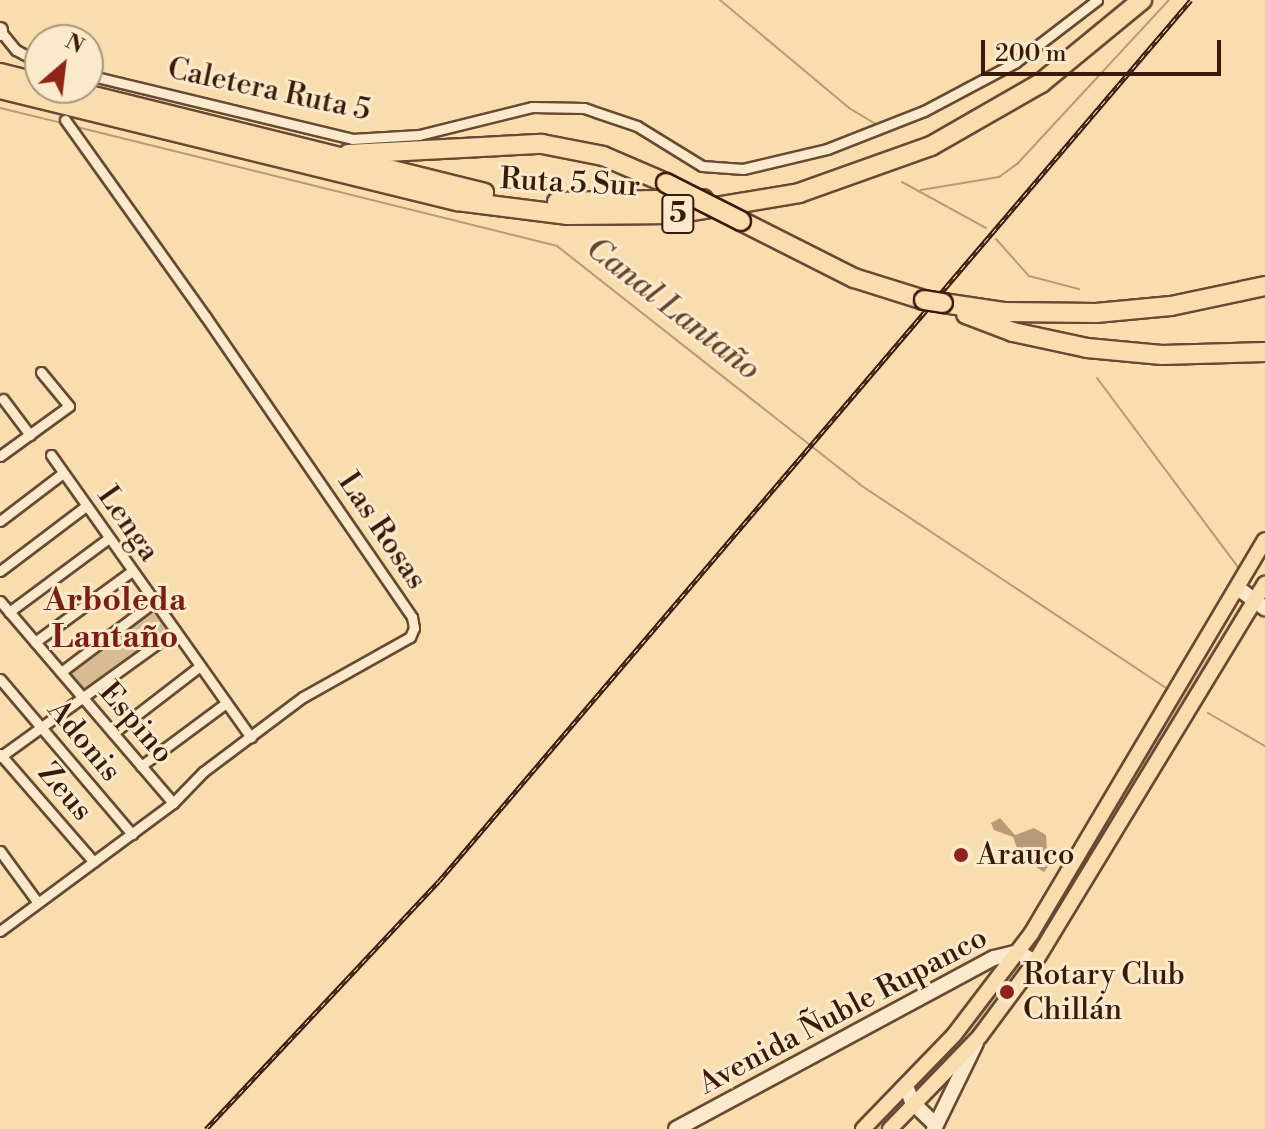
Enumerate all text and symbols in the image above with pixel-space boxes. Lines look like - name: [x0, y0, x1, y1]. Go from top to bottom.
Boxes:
- north arrow: [24, 24, 104, 104]
- scale bar: [985, 24, 1225, 74]
- text: N: [61, 28, 89, 60]
- text: 200 m: [995, 39, 1066, 69]
- street label: Caletera Ruta 5: [164, 51, 374, 129]
- street label: Ruta 5 Sur: [499, 161, 641, 205]
- road number: 5: [660, 190, 696, 238]
- water label: Canal Lantaño: [578, 229, 768, 389]
- street label: Las Rosas: [330, 466, 434, 596]
- street label: Lenga: [89, 479, 167, 569]
- district label: Arboleda Lantaño: [44, 582, 186, 657]
- street label: Espino: [91, 675, 181, 771]
- street label: Adonis: [40, 693, 128, 789]
- street label: Zeus: [30, 756, 100, 828]
- place label: Arauco: [977, 837, 1075, 873]
- marker: Arauco: [952, 846, 970, 864]
- street label: Avenida Ñuble Rupanco: [693, 920, 993, 1102]
- place label: Rotary Club Chillán: [1023, 957, 1185, 1028]
- marker: Rotary Club Chillán: [998, 983, 1016, 1001]

